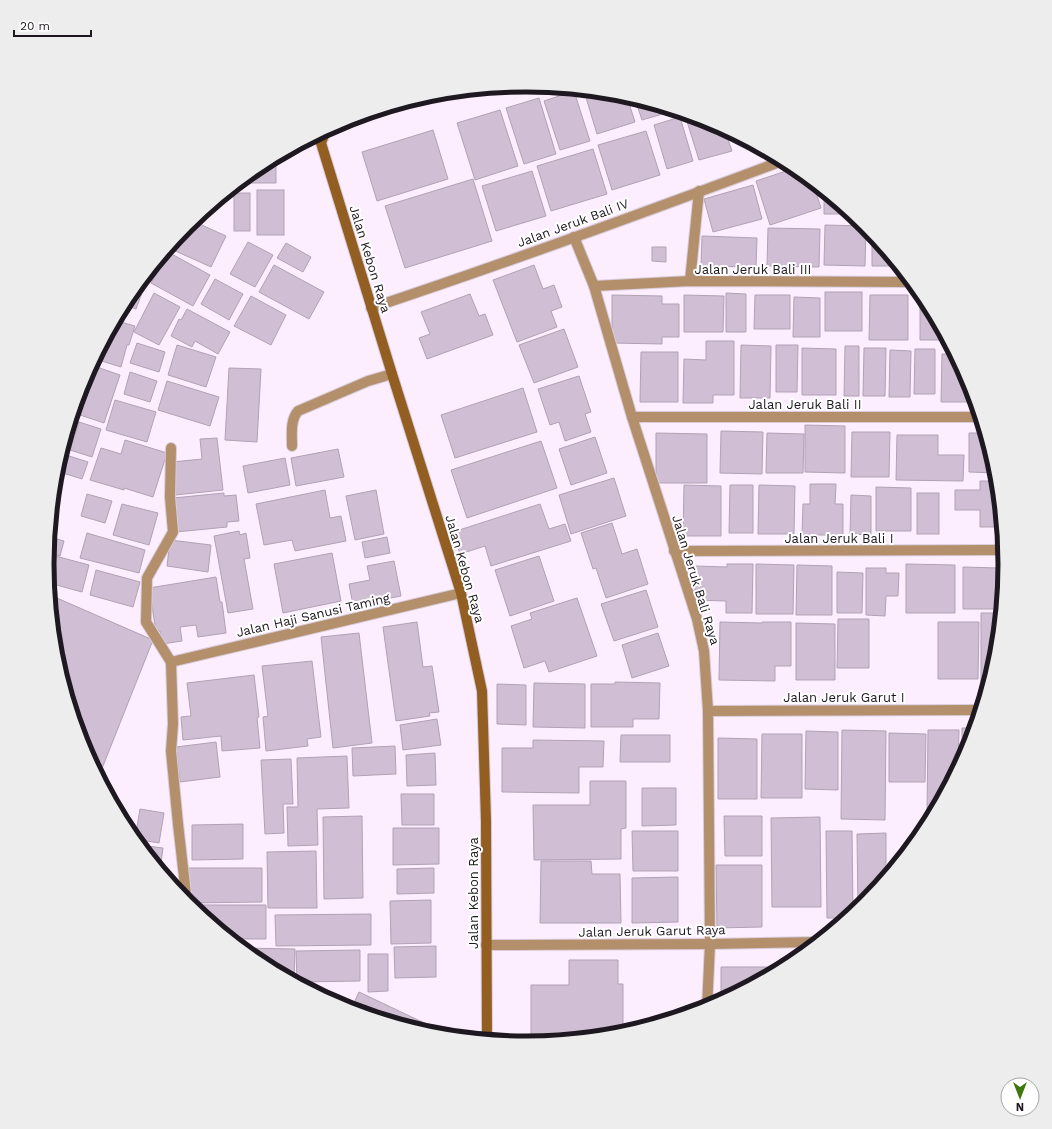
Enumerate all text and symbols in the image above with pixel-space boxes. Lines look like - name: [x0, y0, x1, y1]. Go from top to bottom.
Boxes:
- scale bar: [14, 12, 91, 38]
- text: 20 m: [20, 19, 50, 33]
- street label: Jalan Jeruk Bali IV: [515, 196, 631, 250]
- street label: Jalan Kebon Raya: [346, 203, 394, 315]
- street label: Jalan Jeruk Bali III: [695, 262, 811, 277]
- street label: Jalan Jeruk Bali II: [749, 397, 862, 412]
- street label: Jalan Kebon Raya: [442, 513, 488, 625]
- street label: Jalan Jeruk Bali Raya: [669, 513, 723, 647]
- street label: Jalan Jeruk Bali I: [784, 531, 894, 546]
- street label: Jalan Haji Sanusi Taming: [235, 590, 391, 640]
- street label: Jalan Jeruk Garut I: [783, 690, 905, 705]
- street label: Jalan Kebon Raya: [466, 836, 481, 949]
- street label: Jalan Jeruk Garut Raya: [578, 922, 726, 940]
- north arrow: [1000, 1077, 1040, 1117]
- text: N: [1016, 1100, 1024, 1113]

